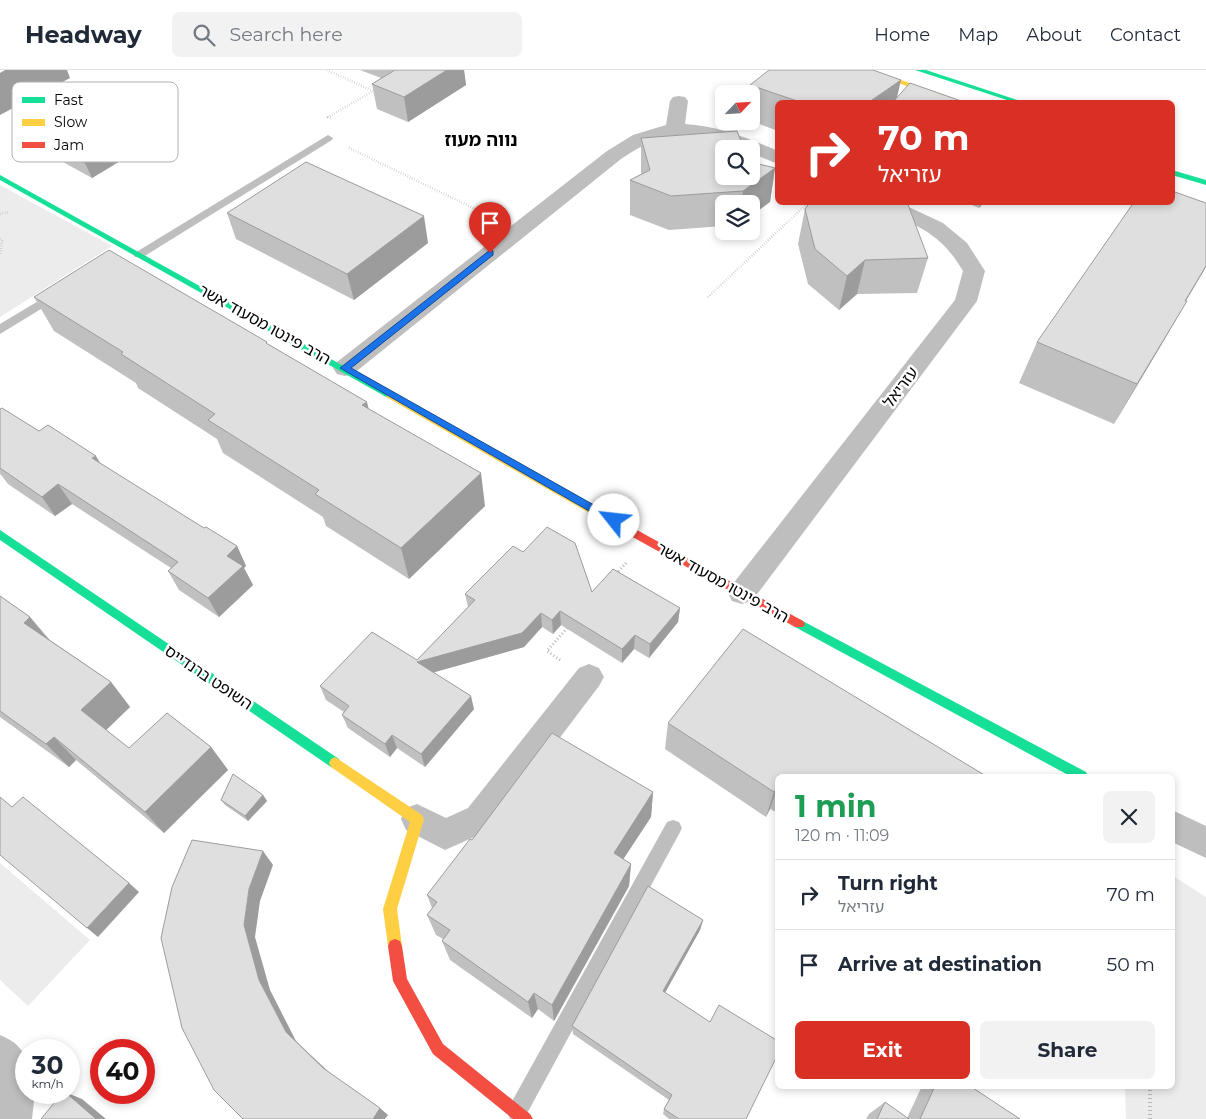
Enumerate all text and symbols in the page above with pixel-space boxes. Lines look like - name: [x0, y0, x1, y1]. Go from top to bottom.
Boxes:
- search box: [172, 12, 522, 57]
- text: Headway: [25, 20, 142, 49]
- icon: search: [190, 21, 218, 49]
- text: Search here: [230, 23, 343, 46]
- text: Home: [874, 24, 930, 46]
- text: Map: [958, 24, 998, 46]
- text: About: [1026, 24, 1082, 46]
- text: Contact: [1110, 24, 1181, 46]
- legend: [12, 82, 178, 162]
- north arrow: [715, 85, 760, 130]
- map controls: [715, 85, 760, 240]
- text: Fast: [54, 91, 84, 109]
- text: Slow: [54, 113, 88, 131]
- text: 70 m: [878, 116, 969, 159]
- icon: right: [795, 120, 860, 185]
- district label: נווה מעוז: [444, 129, 518, 151]
- text: Jam: [53, 136, 84, 154]
- button: search: [715, 140, 760, 185]
- text: עזריאל: [878, 161, 942, 188]
- button: layers: [715, 195, 760, 240]
- pin: [469, 202, 511, 253]
- icon: arrive: [476, 209, 504, 237]
- street label: הרב פינטו מסעוד אשר: [196, 280, 334, 369]
- street label: עזריאל: [879, 363, 922, 411]
- position arrow: [587, 493, 639, 545]
- street label: הרב פינטו מסעוד אשר: [654, 538, 792, 627]
- street label: השופט ברנדייס: [161, 641, 256, 714]
- text: 1 min: [795, 788, 876, 825]
- button: close: [1103, 791, 1155, 843]
- text: 120 m · 11:09: [795, 826, 889, 845]
- text: Turn right: [838, 872, 938, 895]
- icon: right: [795, 881, 823, 909]
- text: 70 m: [1106, 883, 1155, 906]
- text: עזריאל: [838, 897, 884, 916]
- icon: arrive: [795, 951, 823, 979]
- text: Arrive at destination: [838, 953, 1042, 976]
- text: 50 m: [1107, 953, 1155, 976]
- button: Exit: [795, 1021, 970, 1079]
- button: Share: [980, 1021, 1155, 1079]
- speed limit sign: 40: [90, 1039, 155, 1104]
- text: 30: [32, 1050, 63, 1080]
- text: km/h: [31, 1076, 64, 1091]

